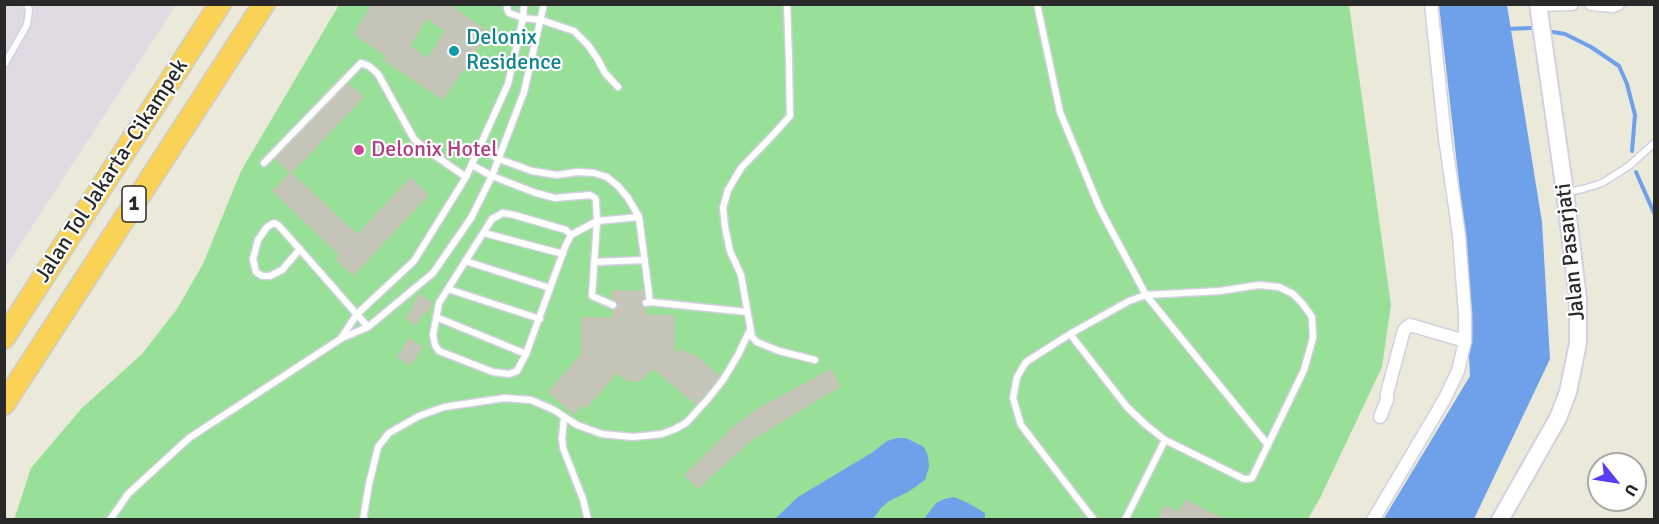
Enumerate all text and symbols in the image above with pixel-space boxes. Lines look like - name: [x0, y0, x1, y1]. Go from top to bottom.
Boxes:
- place label: Delonix Residence: [466, 25, 561, 76]
- marker: Delonix Residence: [447, 44, 461, 58]
- street label: Jalan Tol Jakarta–Cikampek: [30, 54, 194, 288]
- place label: Delonix Hotel: [371, 137, 498, 163]
- marker: Delonix Hotel: [352, 143, 366, 157]
- street label: Jalan Pasarjati: [1551, 182, 1591, 322]
- road number: 1: [122, 186, 146, 222]
- north arrow: [1587, 452, 1647, 512]
- text: U: [1620, 480, 1642, 500]

